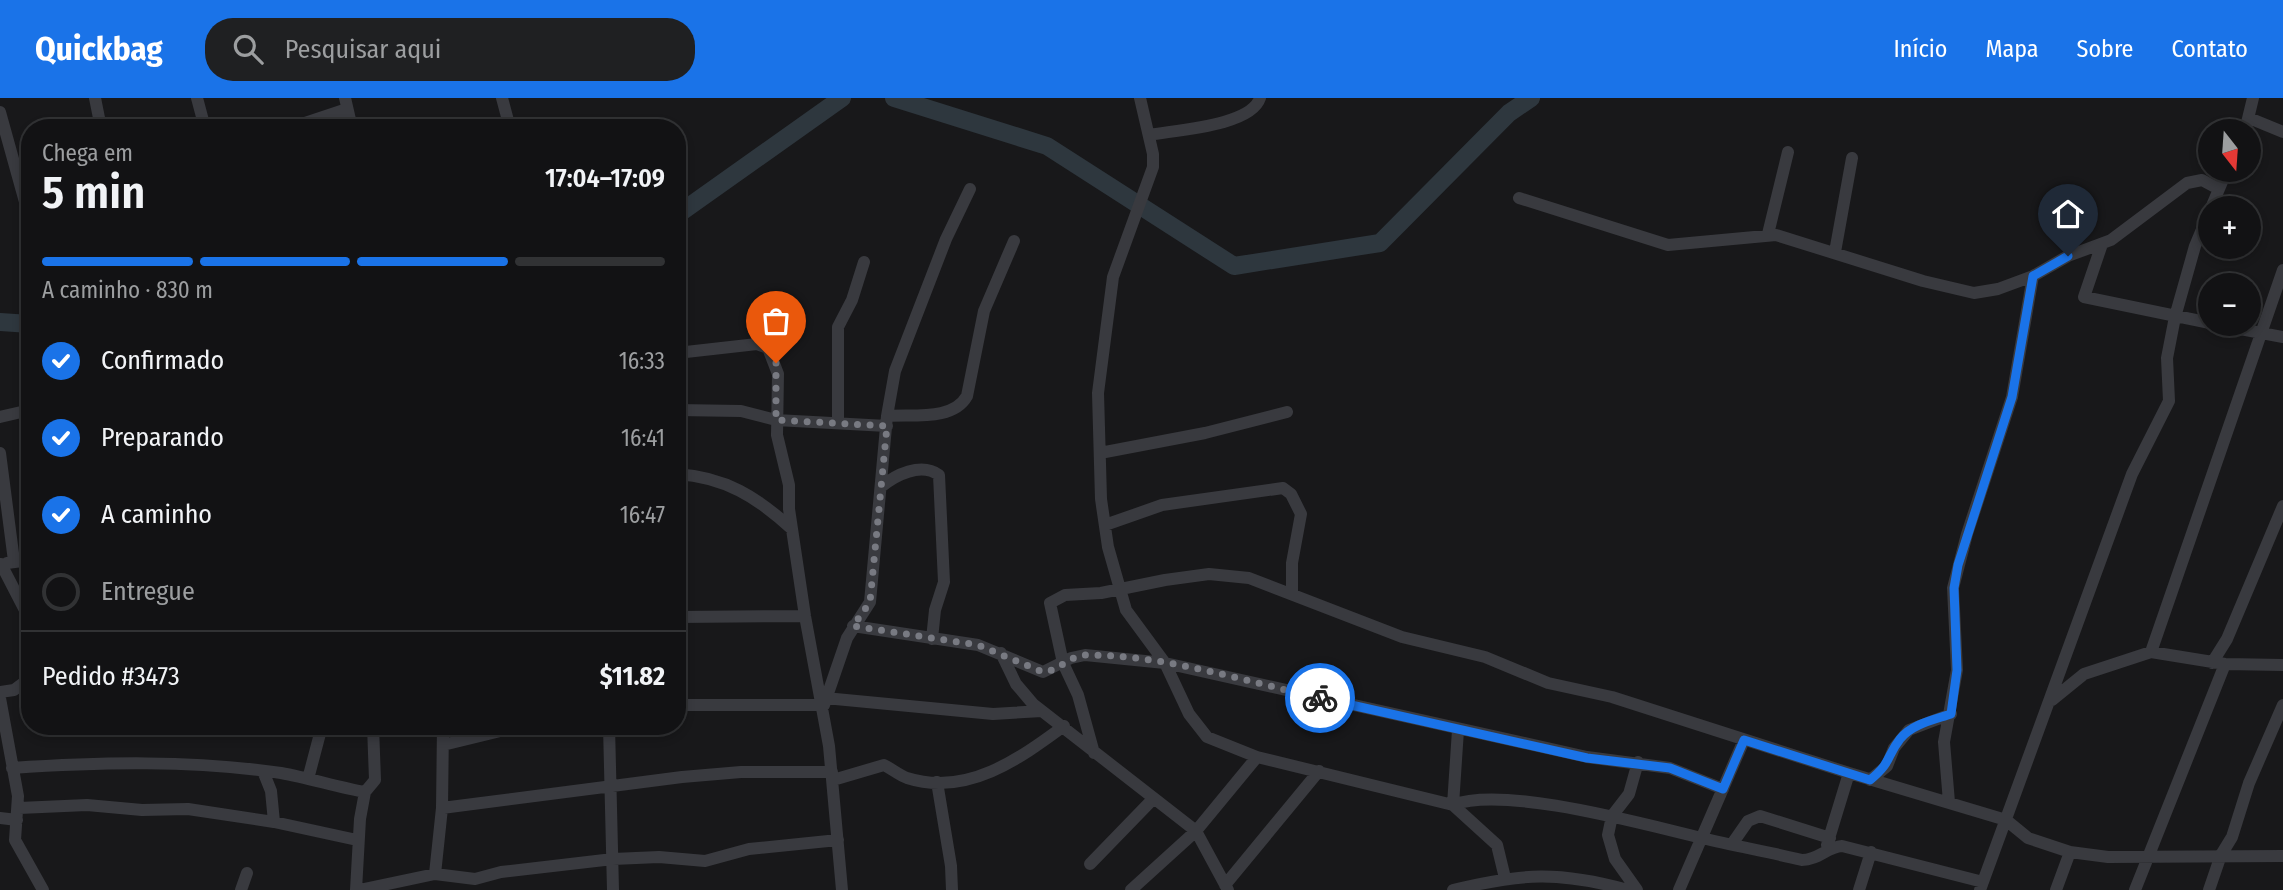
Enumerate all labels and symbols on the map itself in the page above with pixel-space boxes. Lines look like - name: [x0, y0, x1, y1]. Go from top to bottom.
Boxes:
- north arrow: [2198, 119, 2261, 182]
- pin: [2038, 184, 2098, 256]
- pin: [746, 291, 806, 363]
- courier: [1285, 663, 1355, 733]

